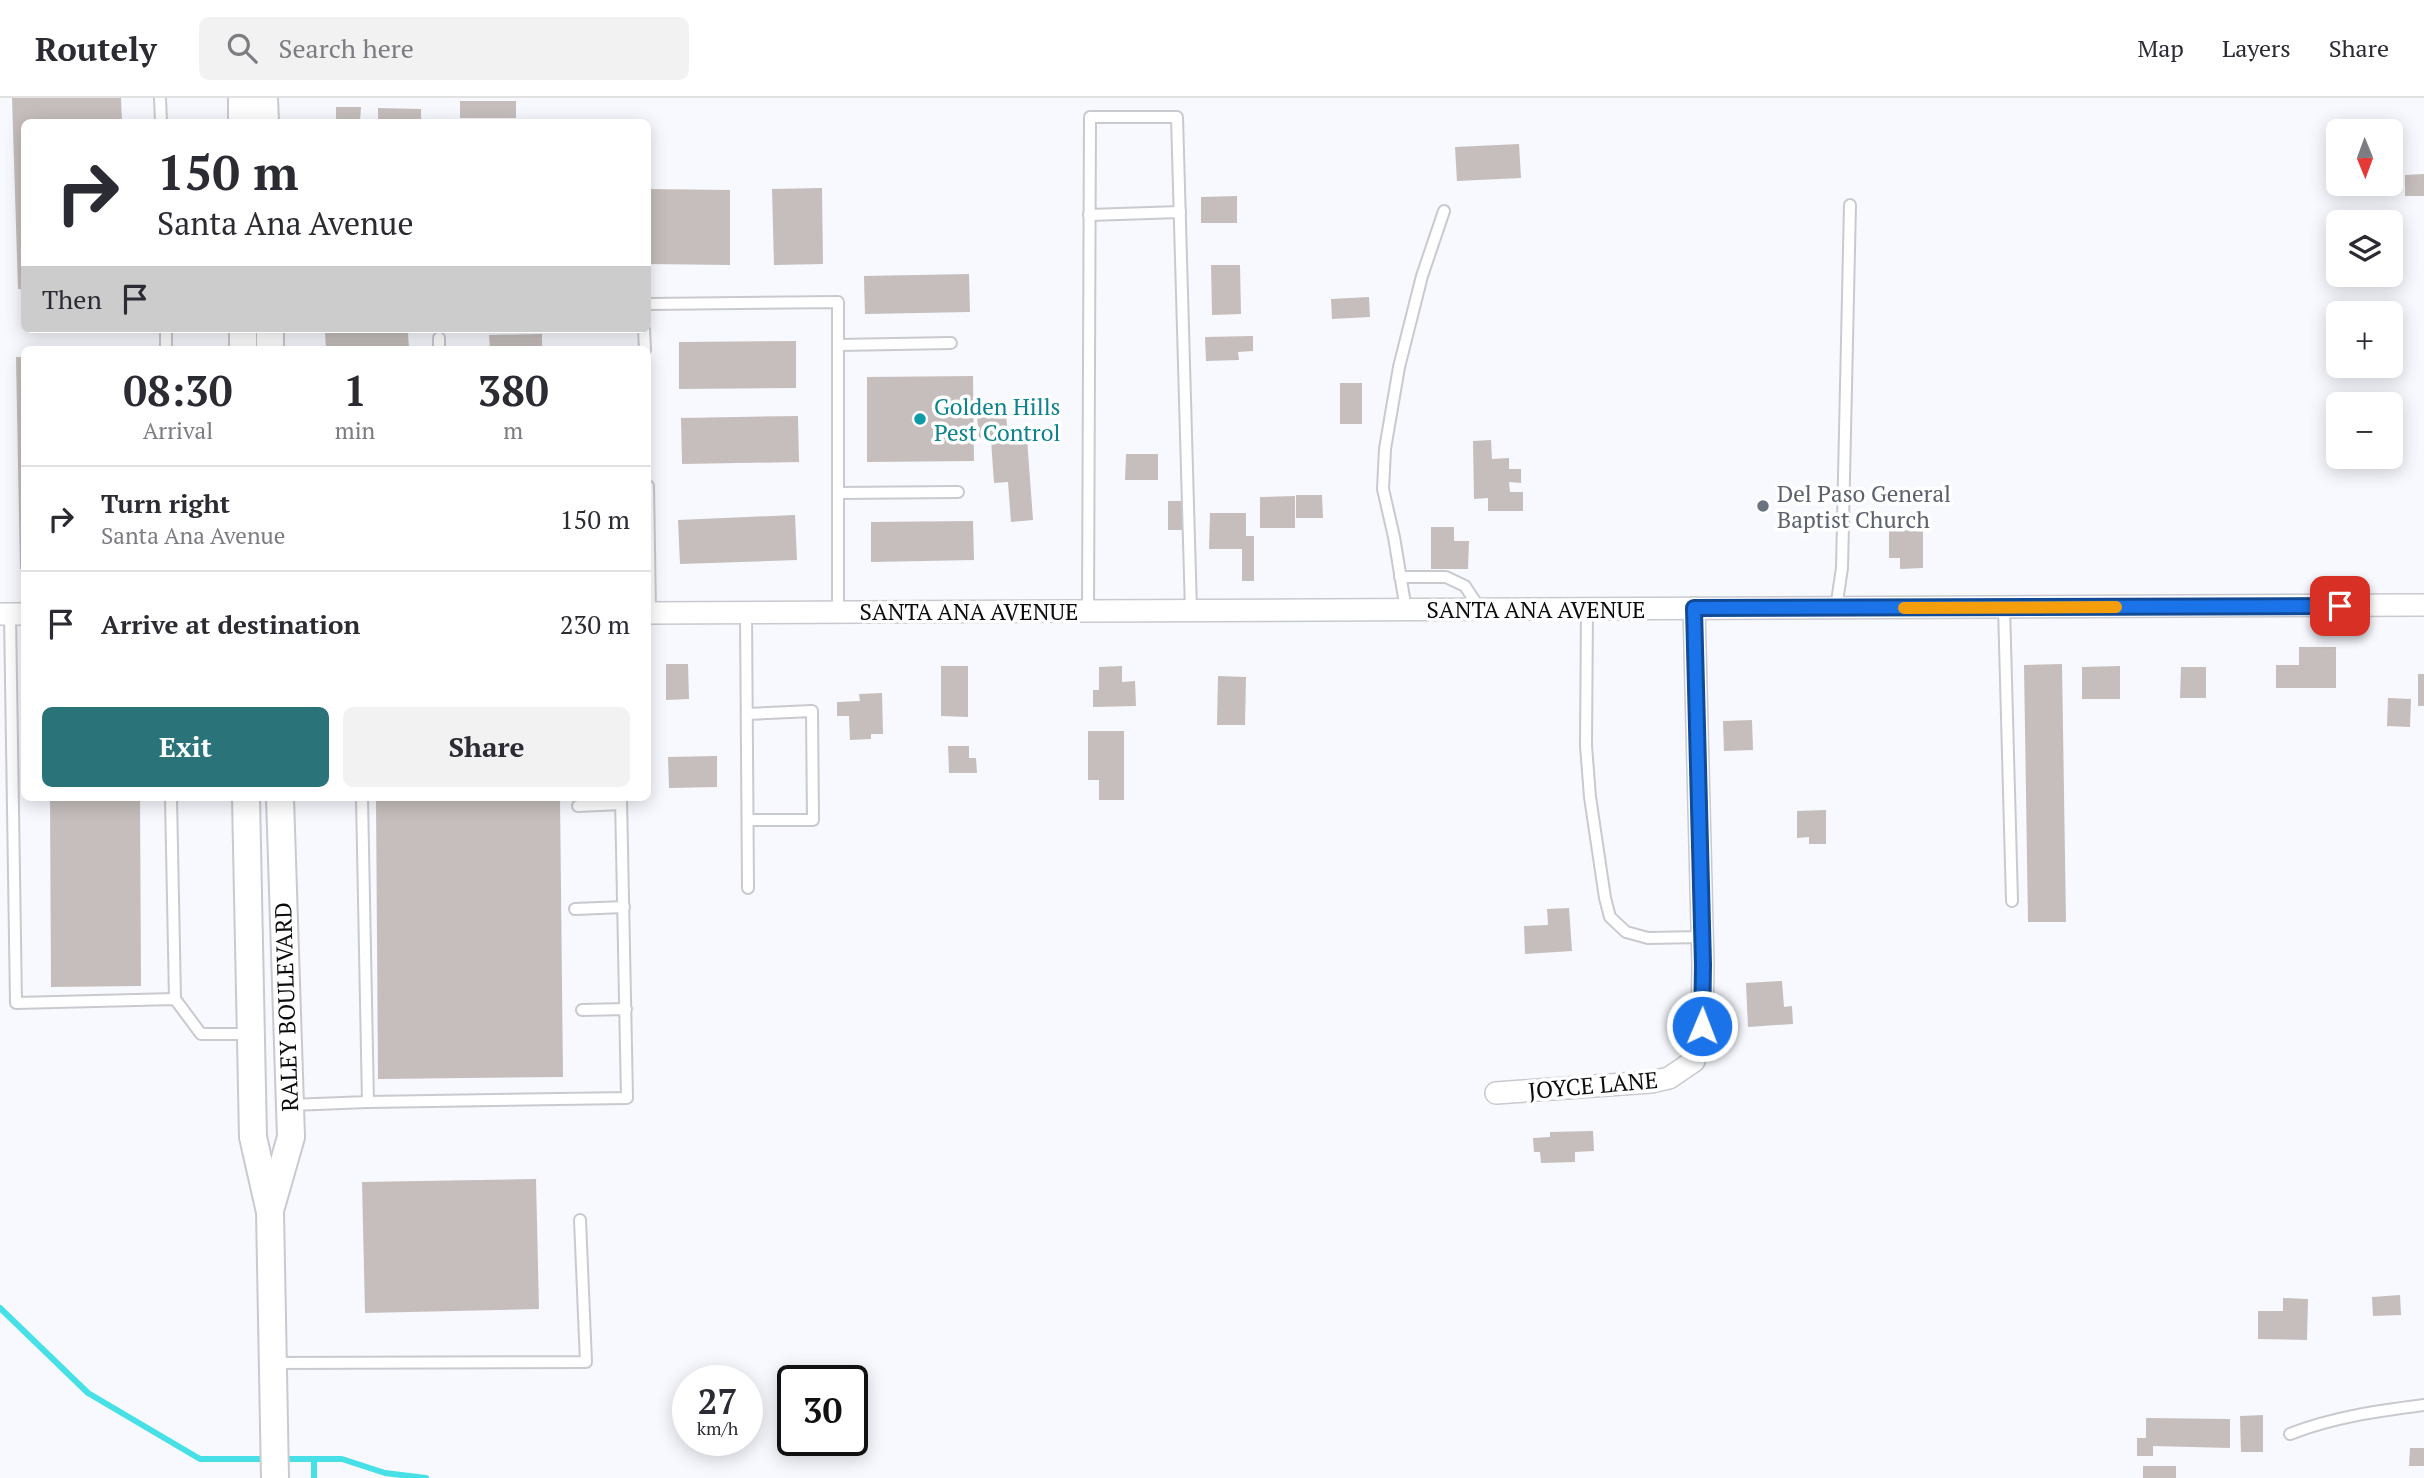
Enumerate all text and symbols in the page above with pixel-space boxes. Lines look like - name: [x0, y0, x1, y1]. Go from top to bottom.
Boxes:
- search box: [199, 17, 689, 80]
- text: Routely: [35, 27, 157, 70]
- icon: search: [223, 29, 261, 67]
- text: Search here: [279, 31, 414, 65]
- text: Map: [2137, 32, 2184, 64]
- text: Layers: [2222, 32, 2291, 64]
- text: Share: [2329, 32, 2389, 64]
- north arrow: [2326, 119, 2403, 196]
- map controls: [2326, 119, 2403, 469]
- text: 150 m: [157, 139, 299, 204]
- icon: right: [42, 147, 133, 238]
- text: Santa Ana Avenue: [157, 202, 413, 244]
- button: layers: [2326, 210, 2403, 287]
- icon: arrive: [116, 280, 154, 318]
- text: Then: [42, 282, 102, 316]
- button: +: [2326, 301, 2403, 378]
- text: 08:30: [123, 362, 233, 418]
- text: 1: [343, 362, 367, 418]
- text: 380: [478, 362, 549, 418]
- place label: Golden Hills Pest Control: [934, 391, 1061, 448]
- button: −: [2326, 392, 2403, 469]
- marker: Golden Hills Pest Control: [912, 411, 928, 427]
- text: Arrival: [143, 415, 213, 446]
- text: min: [335, 415, 375, 446]
- text: m: [503, 415, 523, 446]
- place label: Del Paso General Baptist Church: [1777, 478, 1951, 535]
- text: Turn right: [101, 486, 230, 520]
- marker: Del Paso General Baptist Church: [1755, 498, 1771, 514]
- icon: right: [42, 500, 80, 538]
- text: 150 m: [560, 502, 630, 536]
- text: Santa Ana Avenue: [101, 520, 285, 551]
- pin: [2310, 576, 2370, 636]
- icon: arrive: [2321, 587, 2359, 625]
- street label: SANTA ANA AVENUE: [1427, 594, 1645, 625]
- street label: SANTA ANA AVENUE: [860, 596, 1078, 627]
- icon: arrive: [42, 605, 80, 643]
- text: Arrive at destination: [101, 607, 360, 641]
- text: 230 m: [560, 607, 630, 641]
- button: Exit: [42, 707, 329, 787]
- button: Share: [343, 707, 630, 787]
- street label: RALEY BOULEVARD: [267, 902, 305, 1112]
- position arrow: [1665, 989, 1739, 1063]
- street label: JOYCE LANE: [1527, 1064, 1659, 1106]
- speed limit sign: 30: [777, 1365, 868, 1456]
- text: 27: [698, 1378, 737, 1424]
- text: km/h: [697, 1416, 738, 1440]

